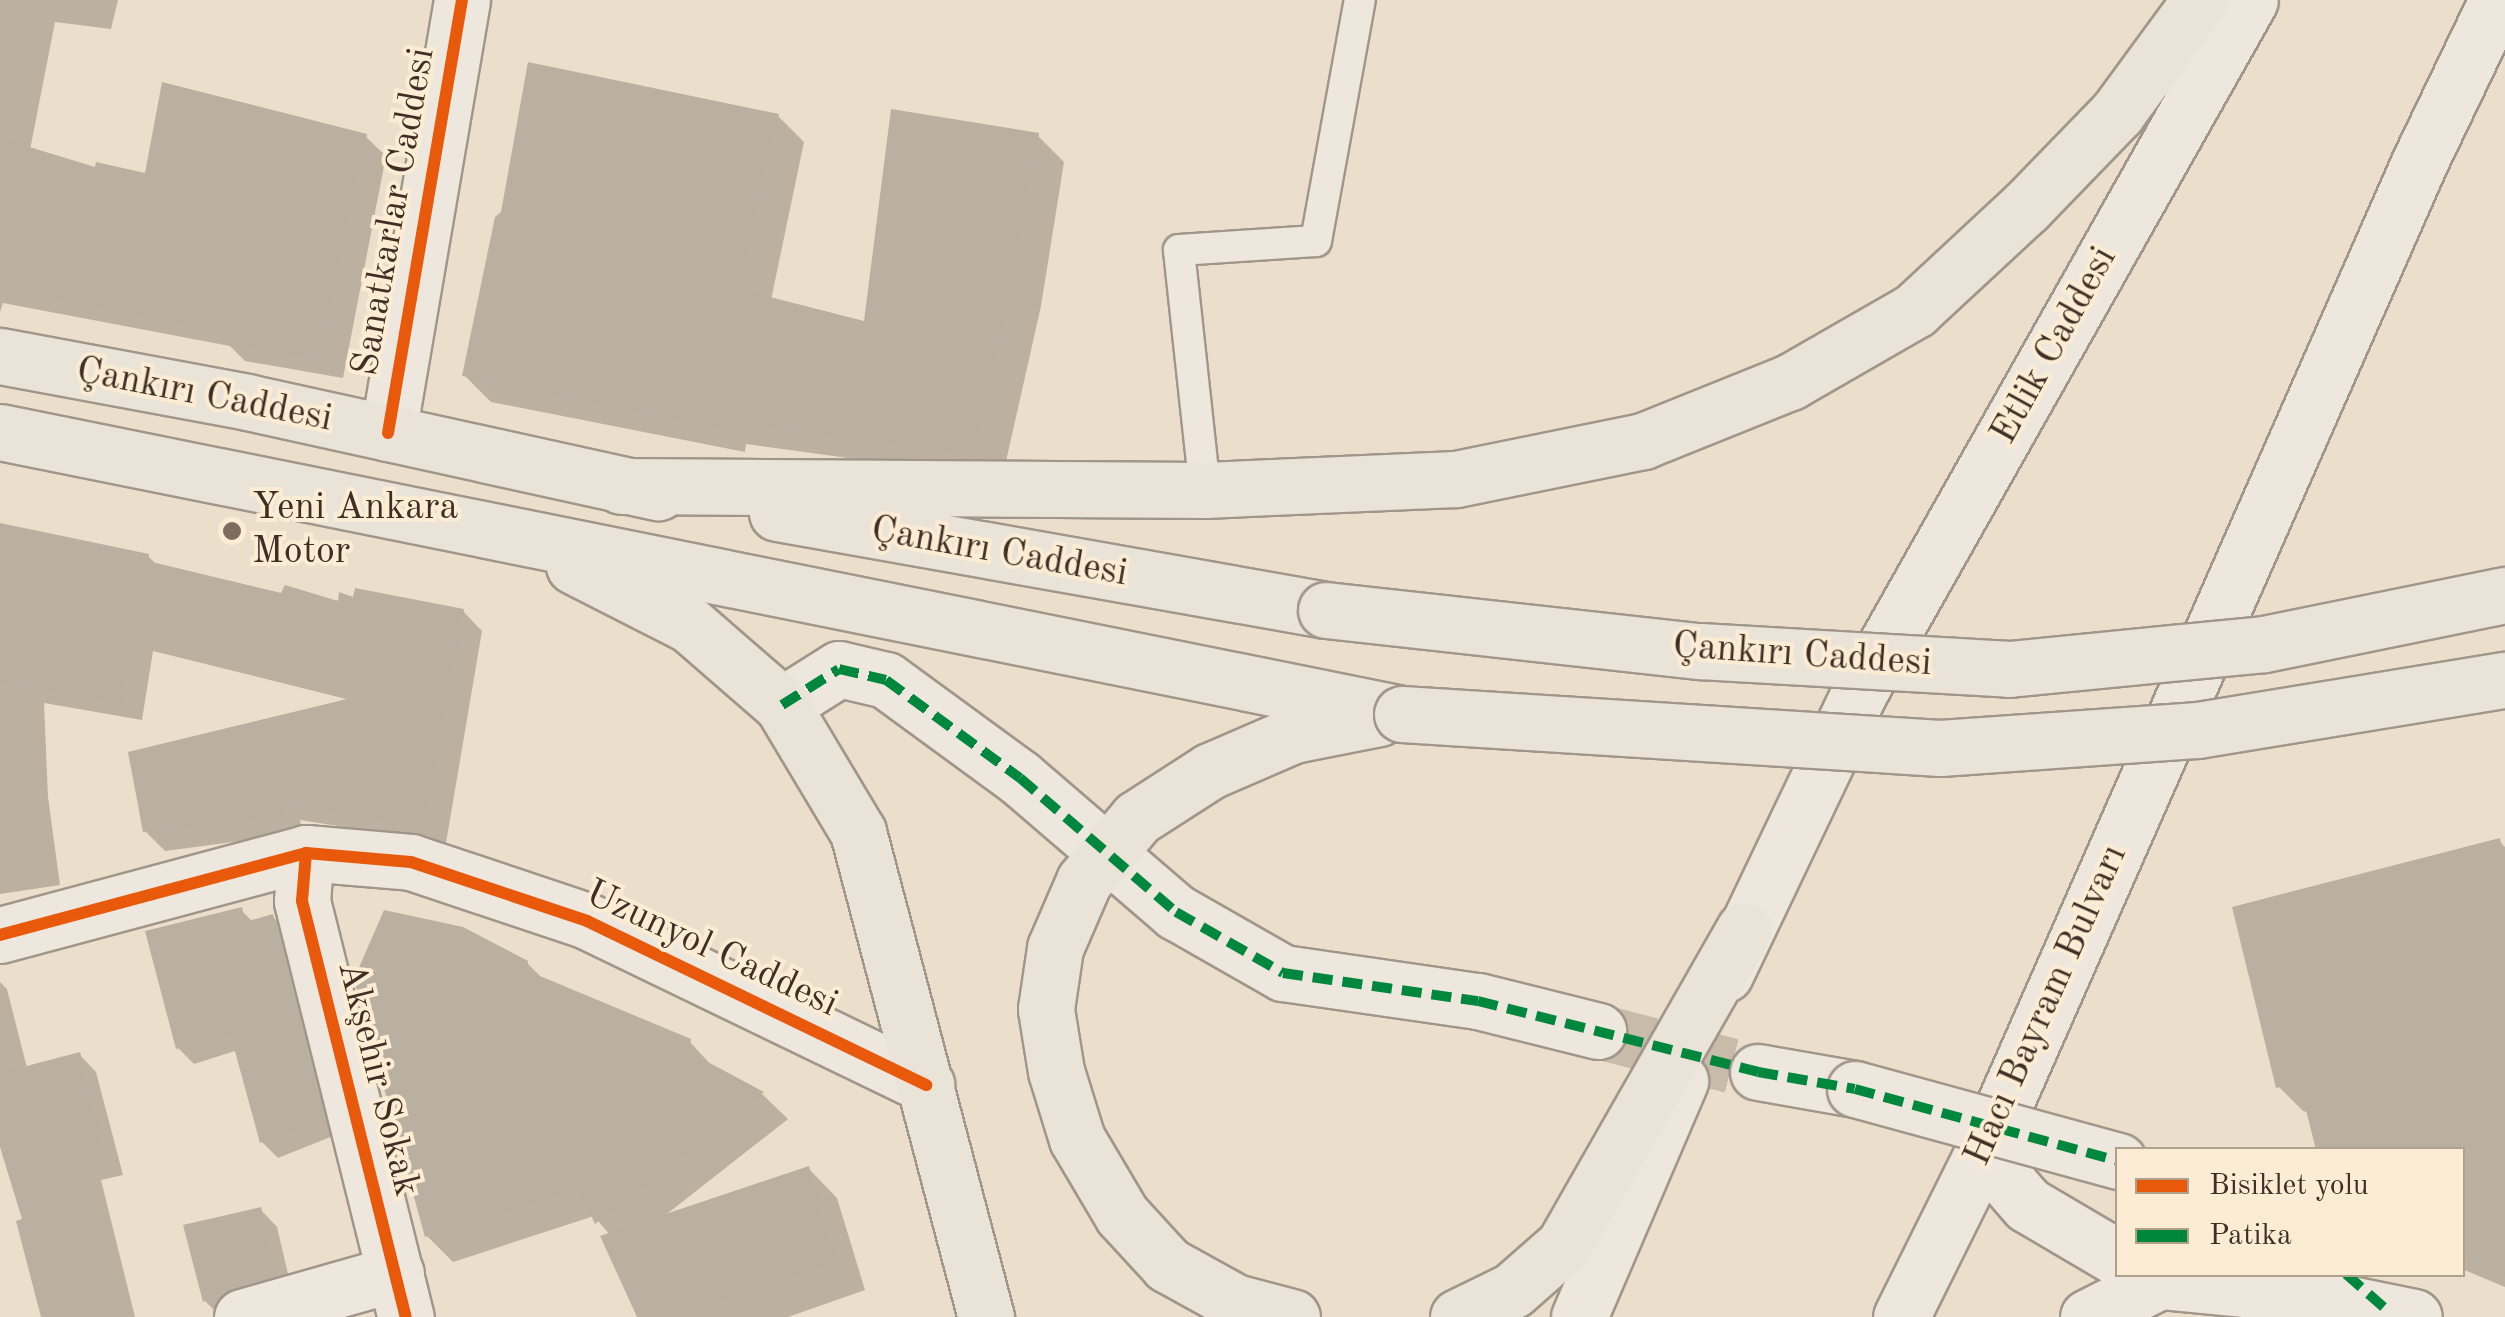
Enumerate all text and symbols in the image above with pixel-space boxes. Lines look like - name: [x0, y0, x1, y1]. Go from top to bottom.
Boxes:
- street label: Sanatkarlar Caddesi: [344, 44, 446, 380]
- street label: Etlik Caddesi: [1982, 239, 2128, 453]
- street label: Çankırı Caddesi: [72, 349, 336, 443]
- place label: Yeni Ankara Motor: [252, 486, 458, 576]
- street label: Çankırı Caddesi: [867, 508, 1131, 598]
- marker: Yeni Ankara Motor: [221, 520, 243, 542]
- street label: Çankırı Caddesi: [1671, 624, 1933, 688]
- street label: Hacı Bayram Bulvarı: [1956, 839, 2138, 1173]
- street label: Uzunyol Caddesi: [577, 872, 845, 1028]
- street label: Akşehir Sokak: [326, 957, 428, 1201]
- legend: [2115, 1147, 2465, 1277]
- text: Bisiklet yolu: [2209, 1171, 2369, 1201]
- text: Patika: [2209, 1221, 2292, 1251]

